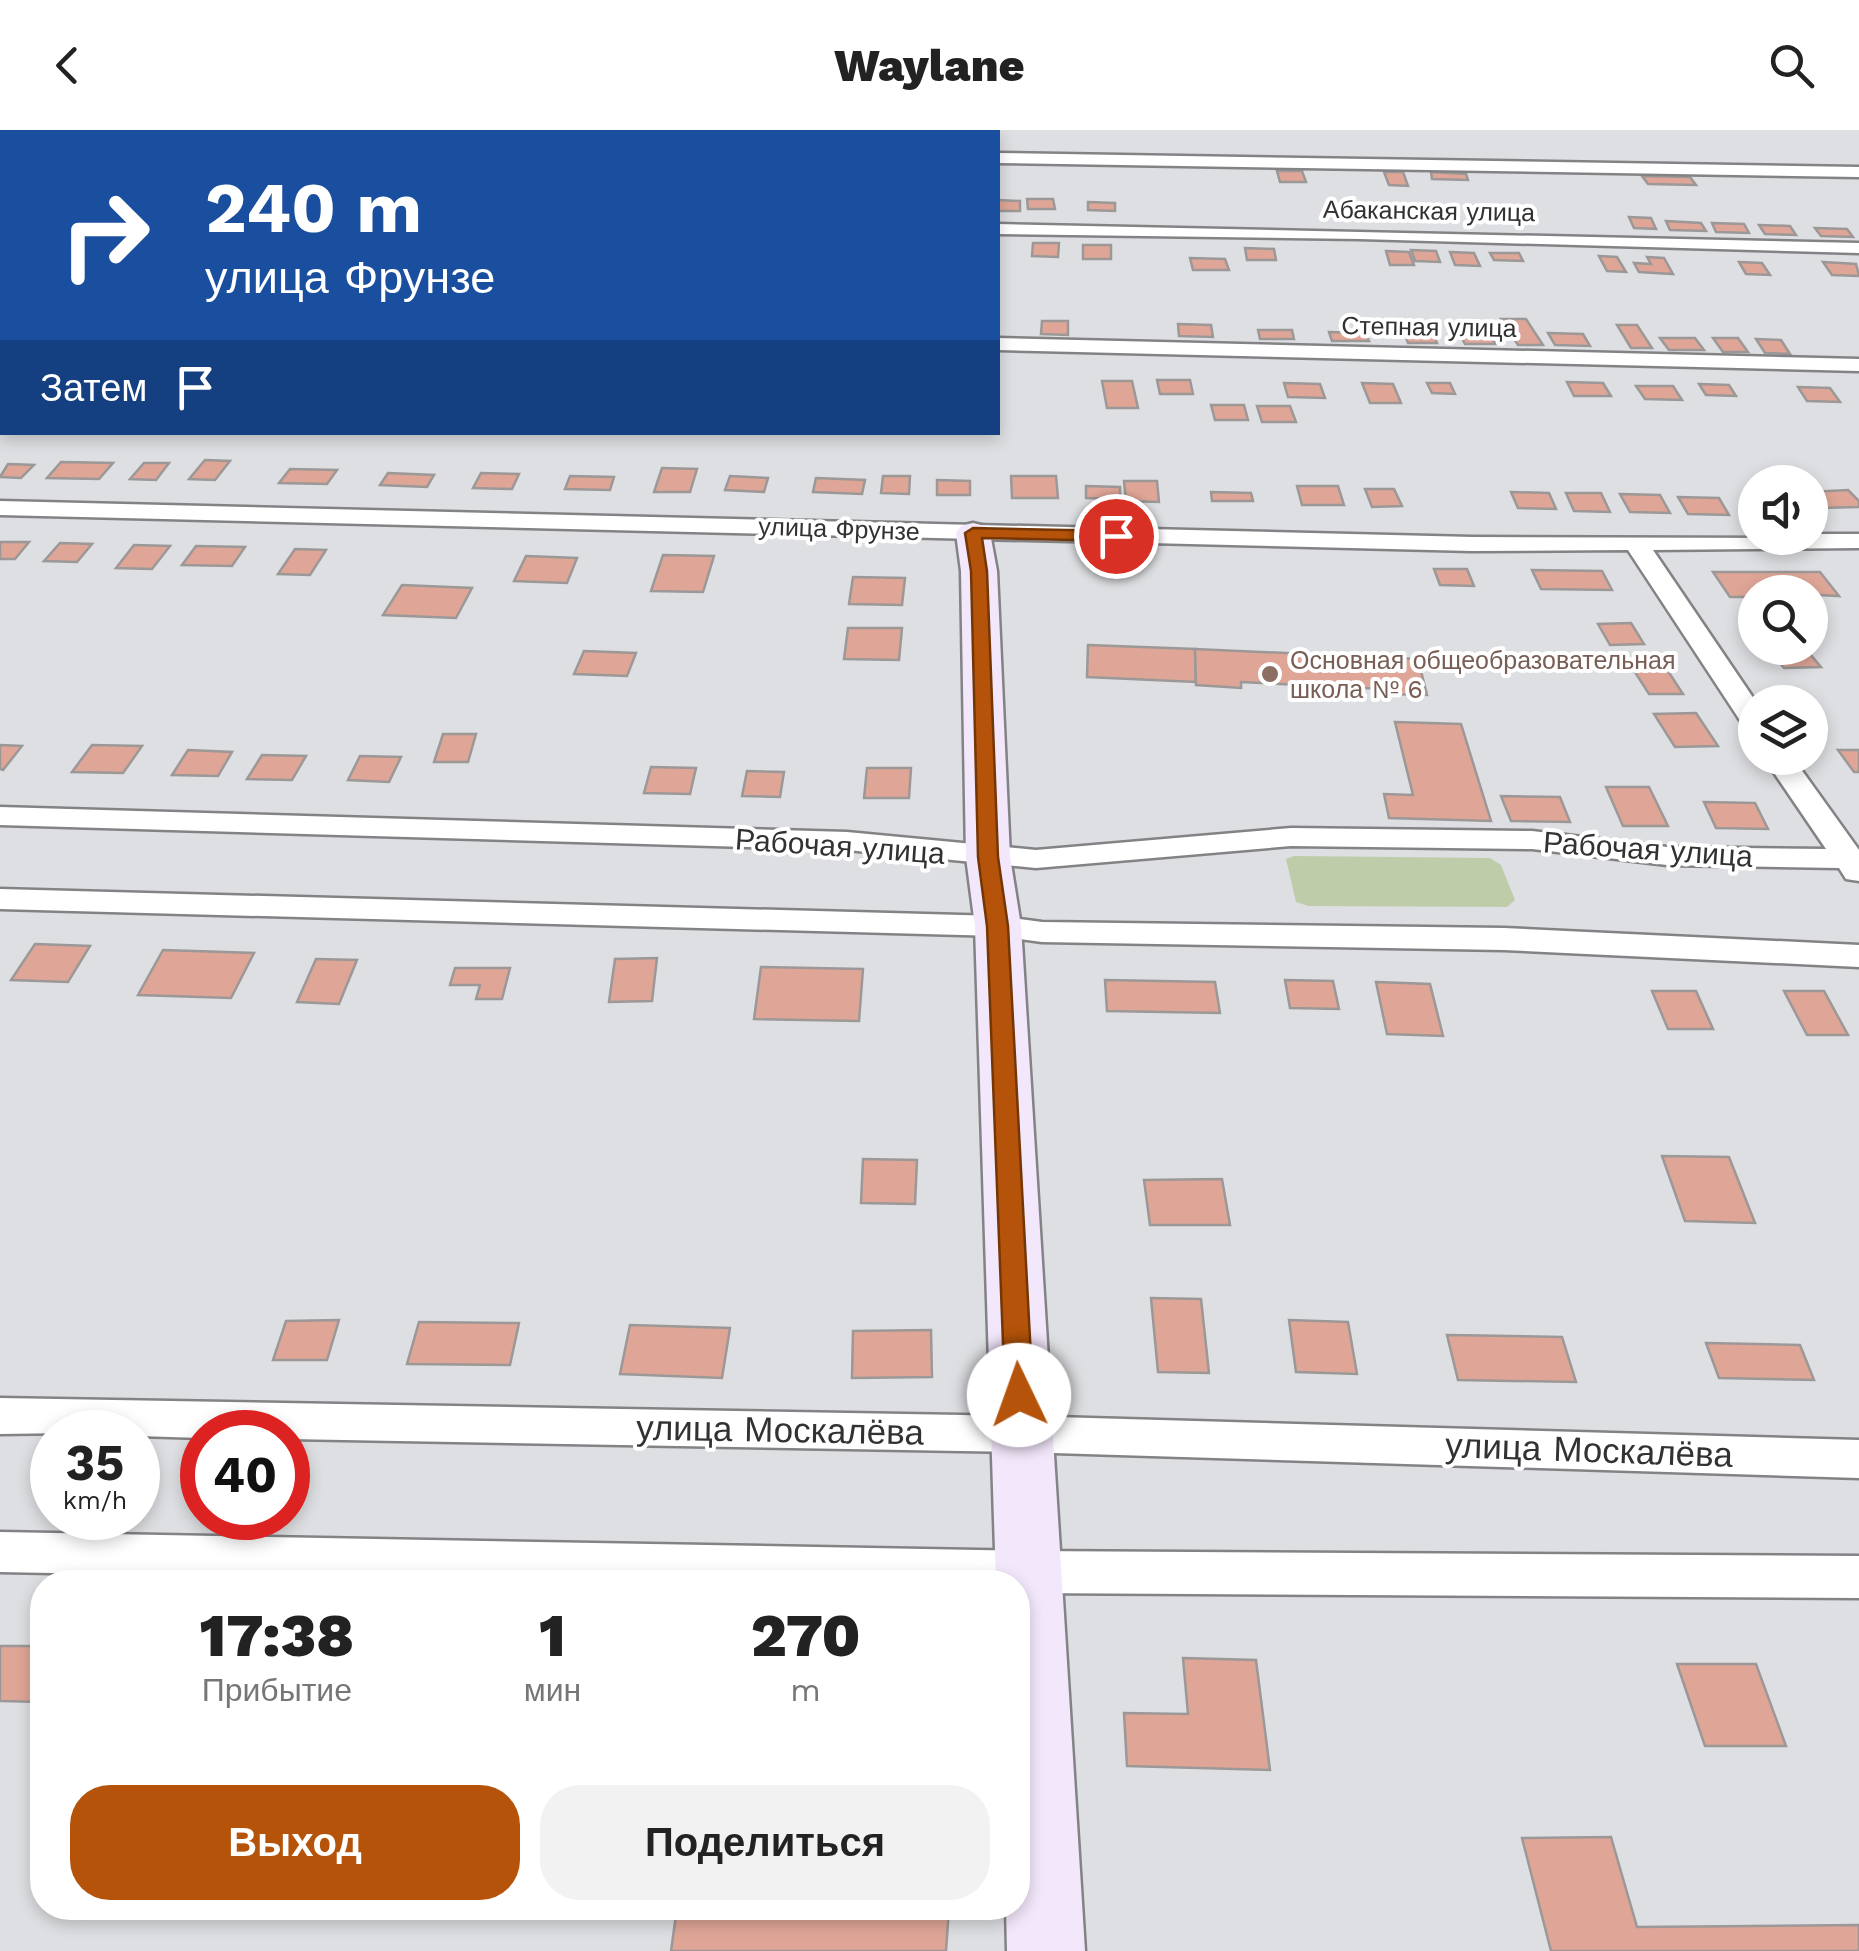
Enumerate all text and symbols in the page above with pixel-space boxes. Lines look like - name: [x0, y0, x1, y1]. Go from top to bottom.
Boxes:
- icon: back: [40, 38, 95, 93]
- icon: search: [1764, 38, 1819, 93]
- text: Waylane: [834, 39, 1025, 92]
- text: 240 m: [205, 167, 422, 249]
- icon: right: [40, 170, 170, 300]
- street label: Абаканская улица: [1323, 195, 1535, 227]
- text: улица Фрунзе: [205, 251, 495, 304]
- street label: Степная улица: [1341, 311, 1517, 343]
- icon: arrive: [168, 360, 223, 415]
- text: Затем: [40, 366, 148, 410]
- map controls: [1738, 465, 1828, 775]
- button: sound: [1738, 465, 1828, 555]
- pin: [1074, 494, 1159, 579]
- icon: arrive: [1089, 509, 1144, 564]
- street label: улица Фрунзе: [758, 512, 920, 546]
- button: search: [1738, 575, 1828, 665]
- place label: Основная общеобразовательная школа № 6: [1290, 646, 1675, 704]
- marker: Основная общеобразовательная школа № 6: [1259, 663, 1281, 685]
- button: layers: [1738, 685, 1828, 775]
- street label: Рабочая улица: [734, 821, 946, 871]
- street label: Рабочая улица: [1542, 824, 1754, 874]
- position arrow: [967, 1343, 1071, 1447]
- street label: улица Москалёва: [636, 1406, 925, 1454]
- speed limit sign: 40: [180, 1410, 310, 1540]
- street label: улица Москалёва: [1444, 1424, 1734, 1476]
- text: 35: [66, 1433, 124, 1492]
- text: km/h: [63, 1486, 127, 1515]
- text: 17:38: [199, 1600, 354, 1671]
- text: 1: [539, 1600, 566, 1671]
- text: 270: [751, 1600, 861, 1671]
- text: Прибытие: [202, 1671, 352, 1709]
- text: мин: [524, 1671, 581, 1709]
- text: m: [790, 1671, 821, 1709]
- button: Выход: [70, 1785, 520, 1900]
- button: Поделиться: [540, 1785, 990, 1900]

